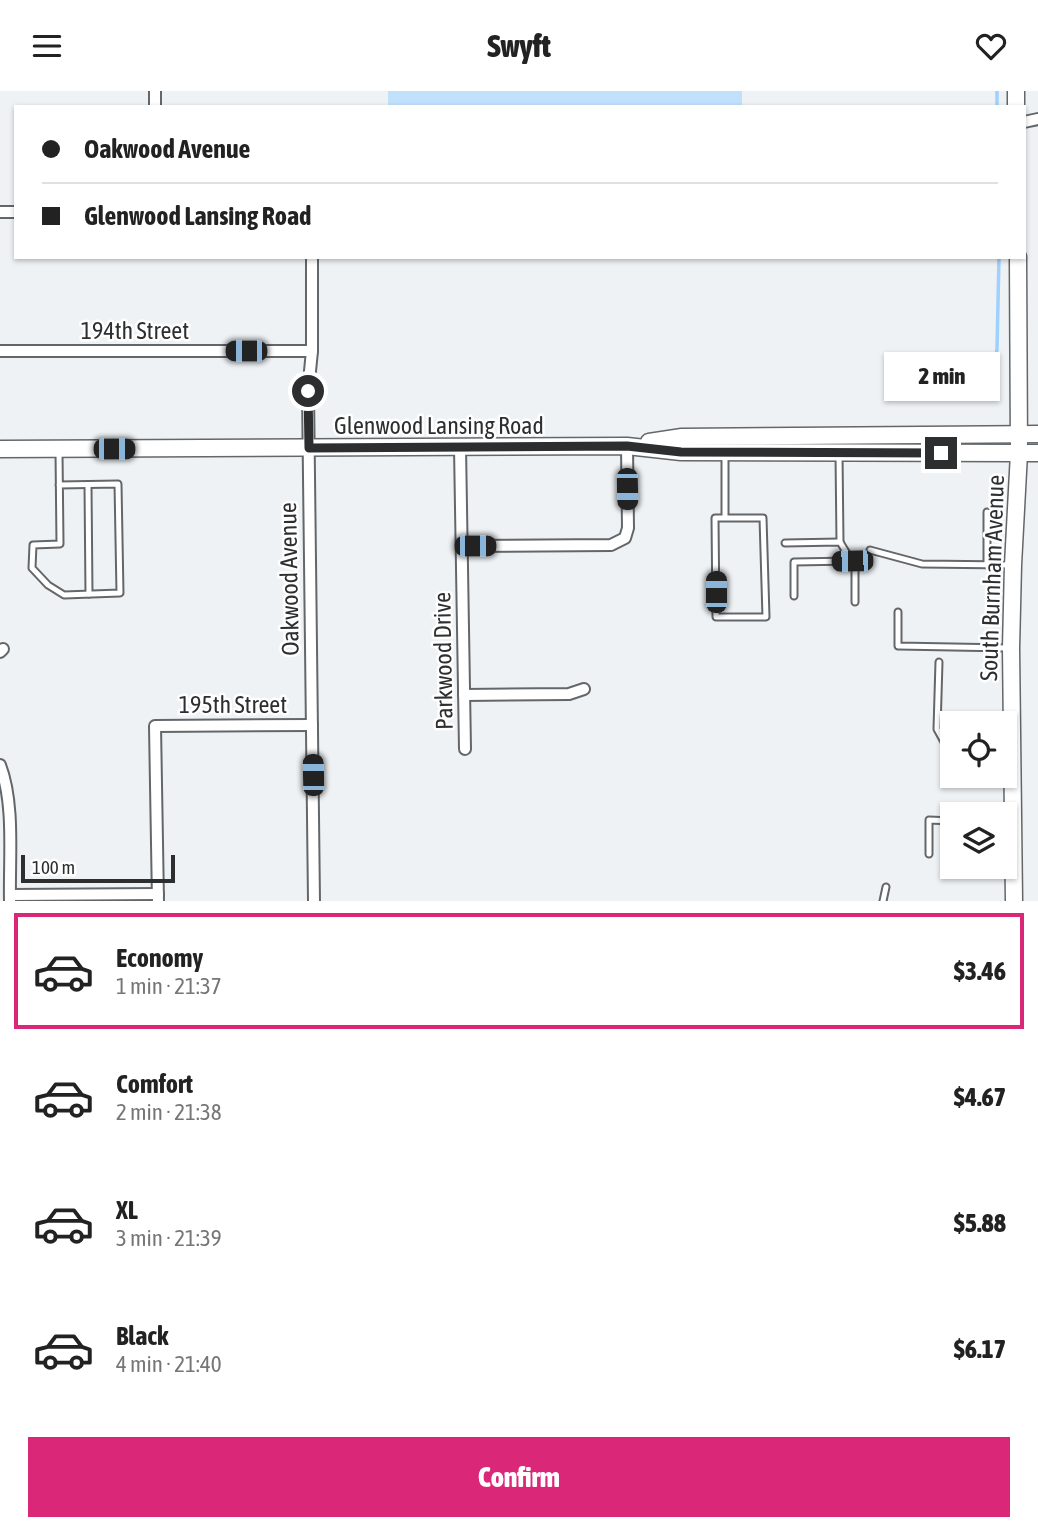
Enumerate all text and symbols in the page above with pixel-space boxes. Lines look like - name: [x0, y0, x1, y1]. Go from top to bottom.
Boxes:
- icon: menu: [28, 27, 66, 65]
- text: Swyft: [487, 27, 551, 64]
- icon: heart: [972, 27, 1010, 65]
- text: Oakwood Avenue: [84, 134, 250, 164]
- text: Glenwood Lansing Road: [84, 201, 311, 231]
- street label: 194th Street: [81, 317, 189, 344]
- car: [226, 341, 268, 362]
- callout: 2 min: [883, 351, 999, 401]
- text: 2 min: [919, 363, 965, 389]
- route start: [292, 375, 324, 407]
- street label: Glenwood Lansing Road: [334, 412, 544, 439]
- route end: [925, 437, 957, 469]
- car: [94, 439, 136, 460]
- car: [617, 468, 638, 510]
- street label: South Burnham Avenue: [975, 474, 1009, 682]
- street label: Oakwood Avenue: [274, 502, 304, 656]
- car: [455, 536, 497, 557]
- car: [831, 550, 874, 572]
- car: [706, 571, 727, 613]
- street label: Parkwood Drive: [428, 592, 458, 730]
- street label: 195th Street: [179, 691, 287, 718]
- map controls: [940, 711, 1017, 879]
- button: locate: [940, 711, 1017, 788]
- car: [303, 754, 324, 796]
- button: layers: [940, 802, 1017, 879]
- scale bar: [21, 852, 175, 884]
- text: 100 m: [32, 856, 75, 878]
- icon: car: [32, 940, 95, 1003]
- text: Economy: [116, 943, 203, 973]
- text: $3.46: [954, 956, 1006, 986]
- text: 1 min · 21:37: [116, 973, 222, 999]
- icon: car: [32, 1066, 95, 1129]
- text: Comfort: [116, 1069, 193, 1099]
- text: $4.67: [954, 1082, 1006, 1112]
- text: 2 min · 21:38: [116, 1099, 222, 1125]
- icon: car: [32, 1192, 95, 1255]
- text: XL: [116, 1195, 138, 1225]
- text: $5.88: [954, 1208, 1006, 1238]
- text: 3 min · 21:39: [116, 1225, 222, 1251]
- icon: car: [32, 1318, 95, 1381]
- text: Black: [116, 1321, 168, 1351]
- text: $6.17: [954, 1334, 1006, 1364]
- text: 4 min · 21:40: [116, 1351, 222, 1377]
- button: Confirm: [28, 1437, 1010, 1517]

